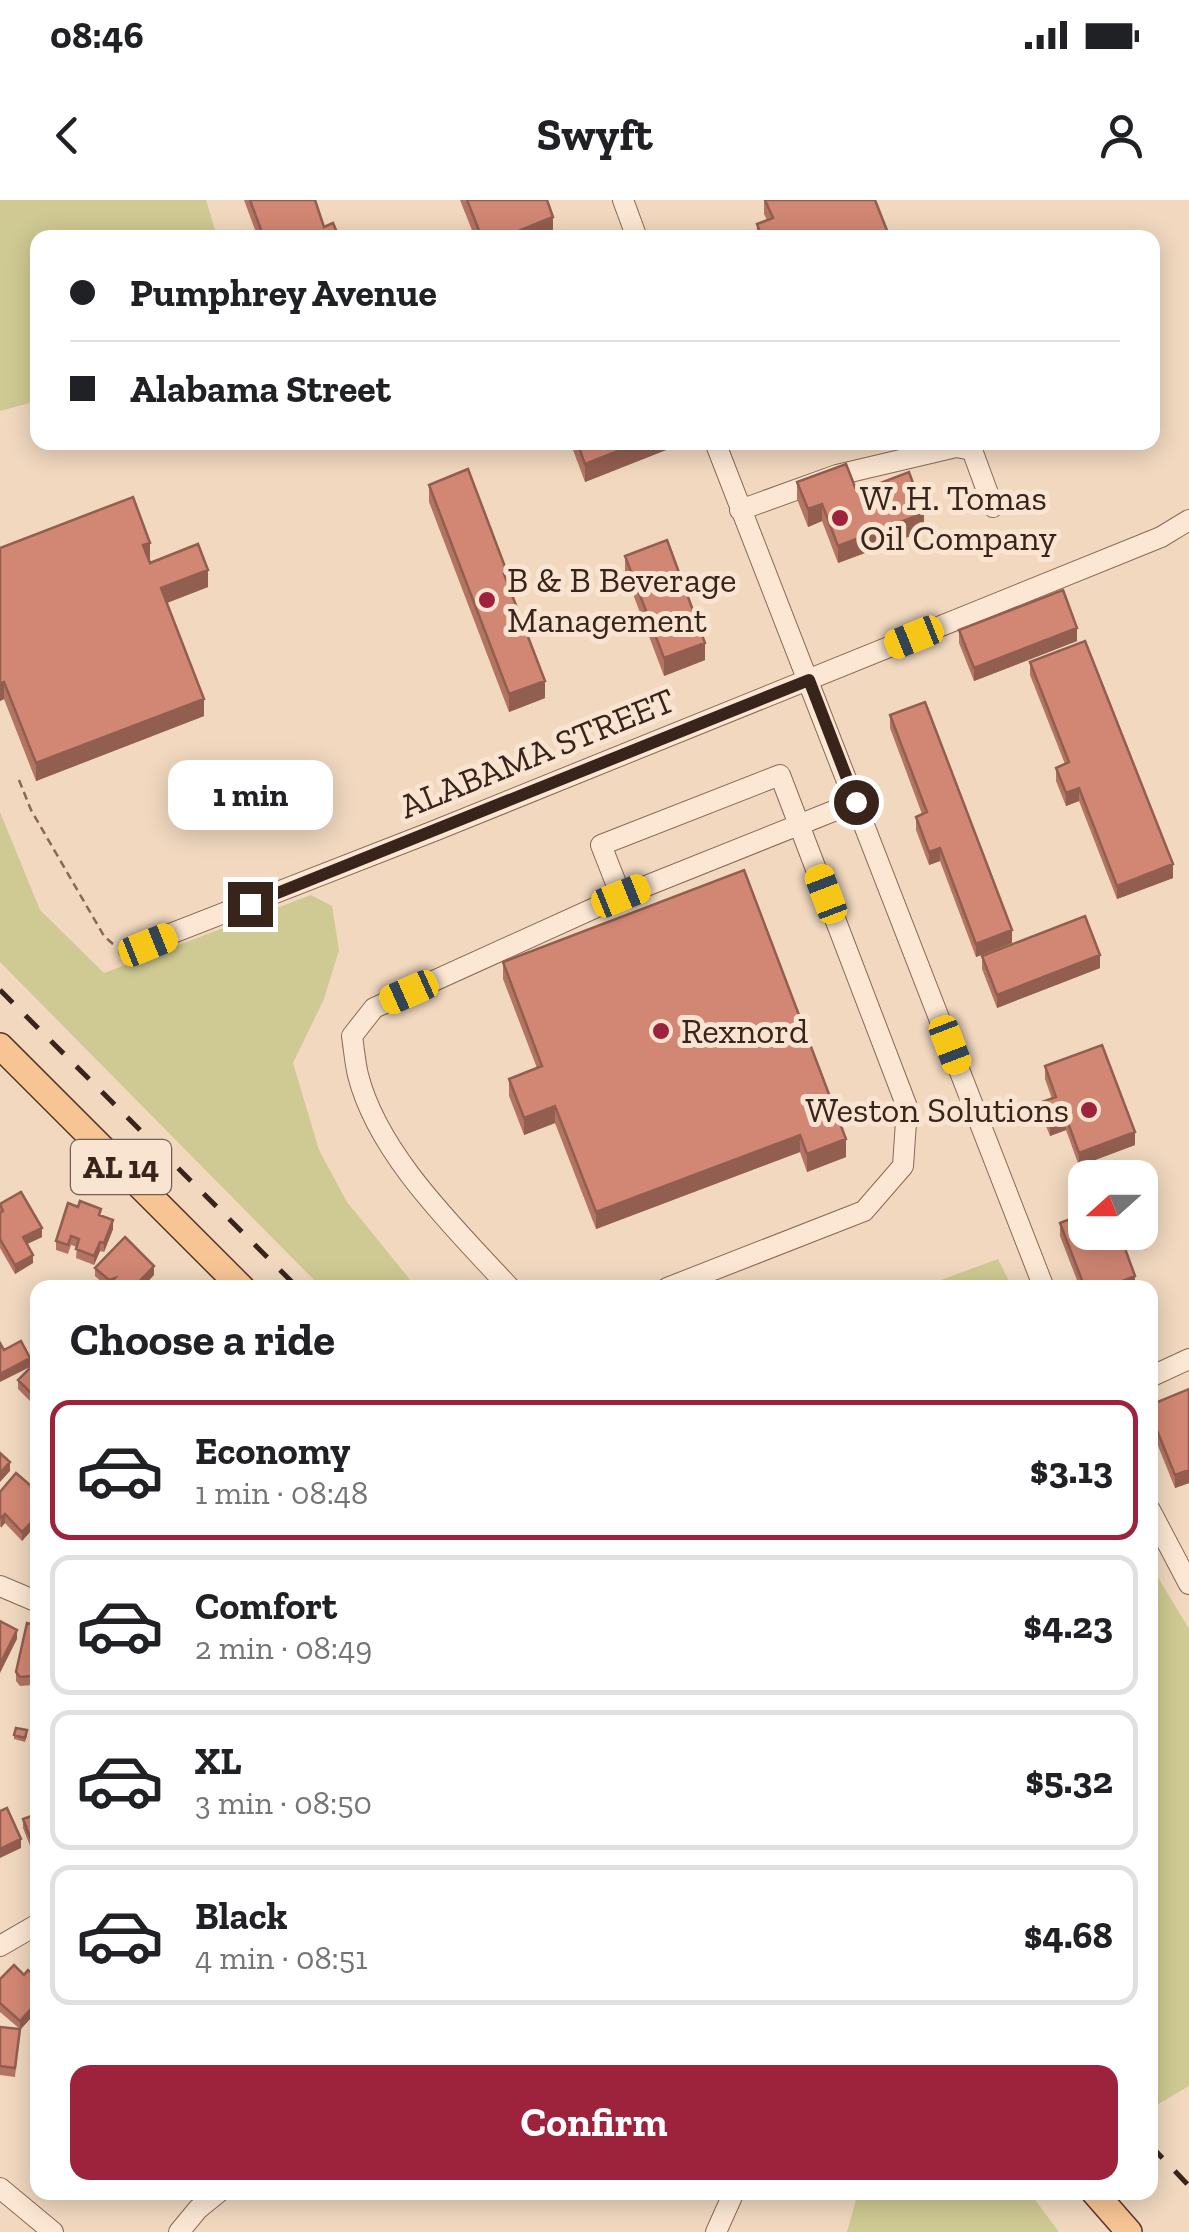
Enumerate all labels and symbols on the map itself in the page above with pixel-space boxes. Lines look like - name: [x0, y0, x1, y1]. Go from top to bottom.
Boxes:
- place label: W. H. Tomas Oil Company: [860, 477, 1057, 559]
- marker: W. H. Tomas Oil Company: [829, 507, 851, 529]
- place label: B & B Beverage Management: [507, 559, 737, 641]
- marker: B & B Beverage Management: [476, 589, 498, 611]
- car: [881, 612, 947, 662]
- street label: ALABAMA STREET: [393, 679, 681, 827]
- callout: 1 min: [168, 759, 332, 829]
- route start: [834, 780, 879, 825]
- car: [801, 861, 851, 927]
- car: [588, 871, 654, 921]
- route end: [228, 882, 273, 927]
- car: [115, 920, 181, 970]
- car: [375, 966, 443, 1018]
- place label: Rexnord: [681, 1010, 808, 1052]
- car: [925, 1012, 975, 1078]
- marker: Rexnord: [650, 1020, 672, 1042]
- place label: Weston Solutions: [806, 1089, 1069, 1131]
- marker: Weston Solutions: [1078, 1099, 1100, 1121]
- road number: AL 14: [71, 1140, 171, 1194]
- north arrow: [1068, 1160, 1158, 1250]

